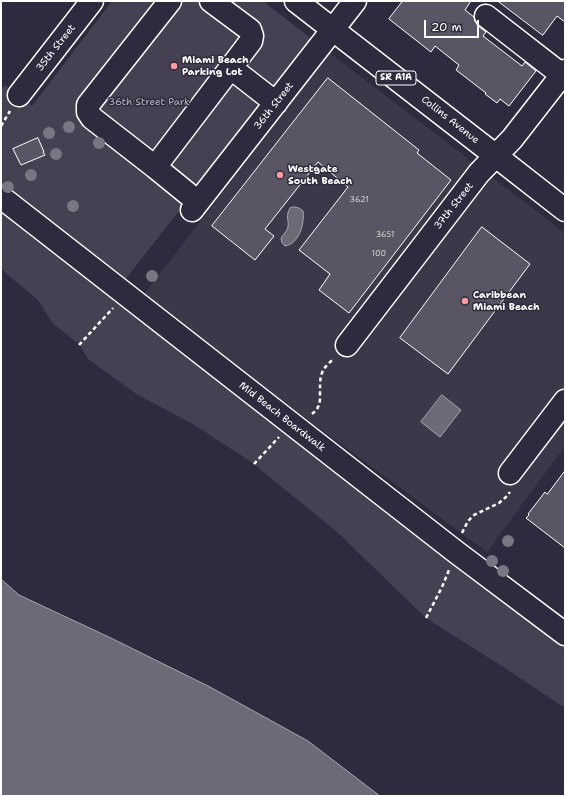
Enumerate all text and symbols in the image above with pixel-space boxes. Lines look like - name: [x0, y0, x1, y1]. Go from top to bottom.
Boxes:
- scale bar: [426, 12, 481, 38]
- text: 20 m: [431, 19, 462, 35]
- street label: 35th Street: [34, 22, 78, 74]
- place label: Miami Beach Parking Lot: [182, 54, 249, 78]
- marker: Miami Beach Parking Lot: [169, 61, 179, 71]
- road number: SR A1A: [376, 71, 416, 85]
- street label: 36th Street: [252, 80, 296, 132]
- street label: Collins Avenue: [419, 94, 481, 146]
- park label: 36th Street Park: [108, 96, 190, 108]
- place label: Westgate South Beach: [288, 163, 352, 186]
- marker: Westgate South Beach: [275, 170, 285, 180]
- street label: 37th Street: [432, 180, 476, 232]
- house number: 3621: [349, 195, 369, 205]
- house number: 3651: [376, 230, 394, 240]
- house number: 100: [372, 249, 386, 259]
- place label: Caribbean Miami Beach: [473, 289, 540, 312]
- marker: Caribbean Miami Beach: [460, 296, 470, 306]
- street label: Mid Beach Boardwalk: [236, 380, 328, 454]

